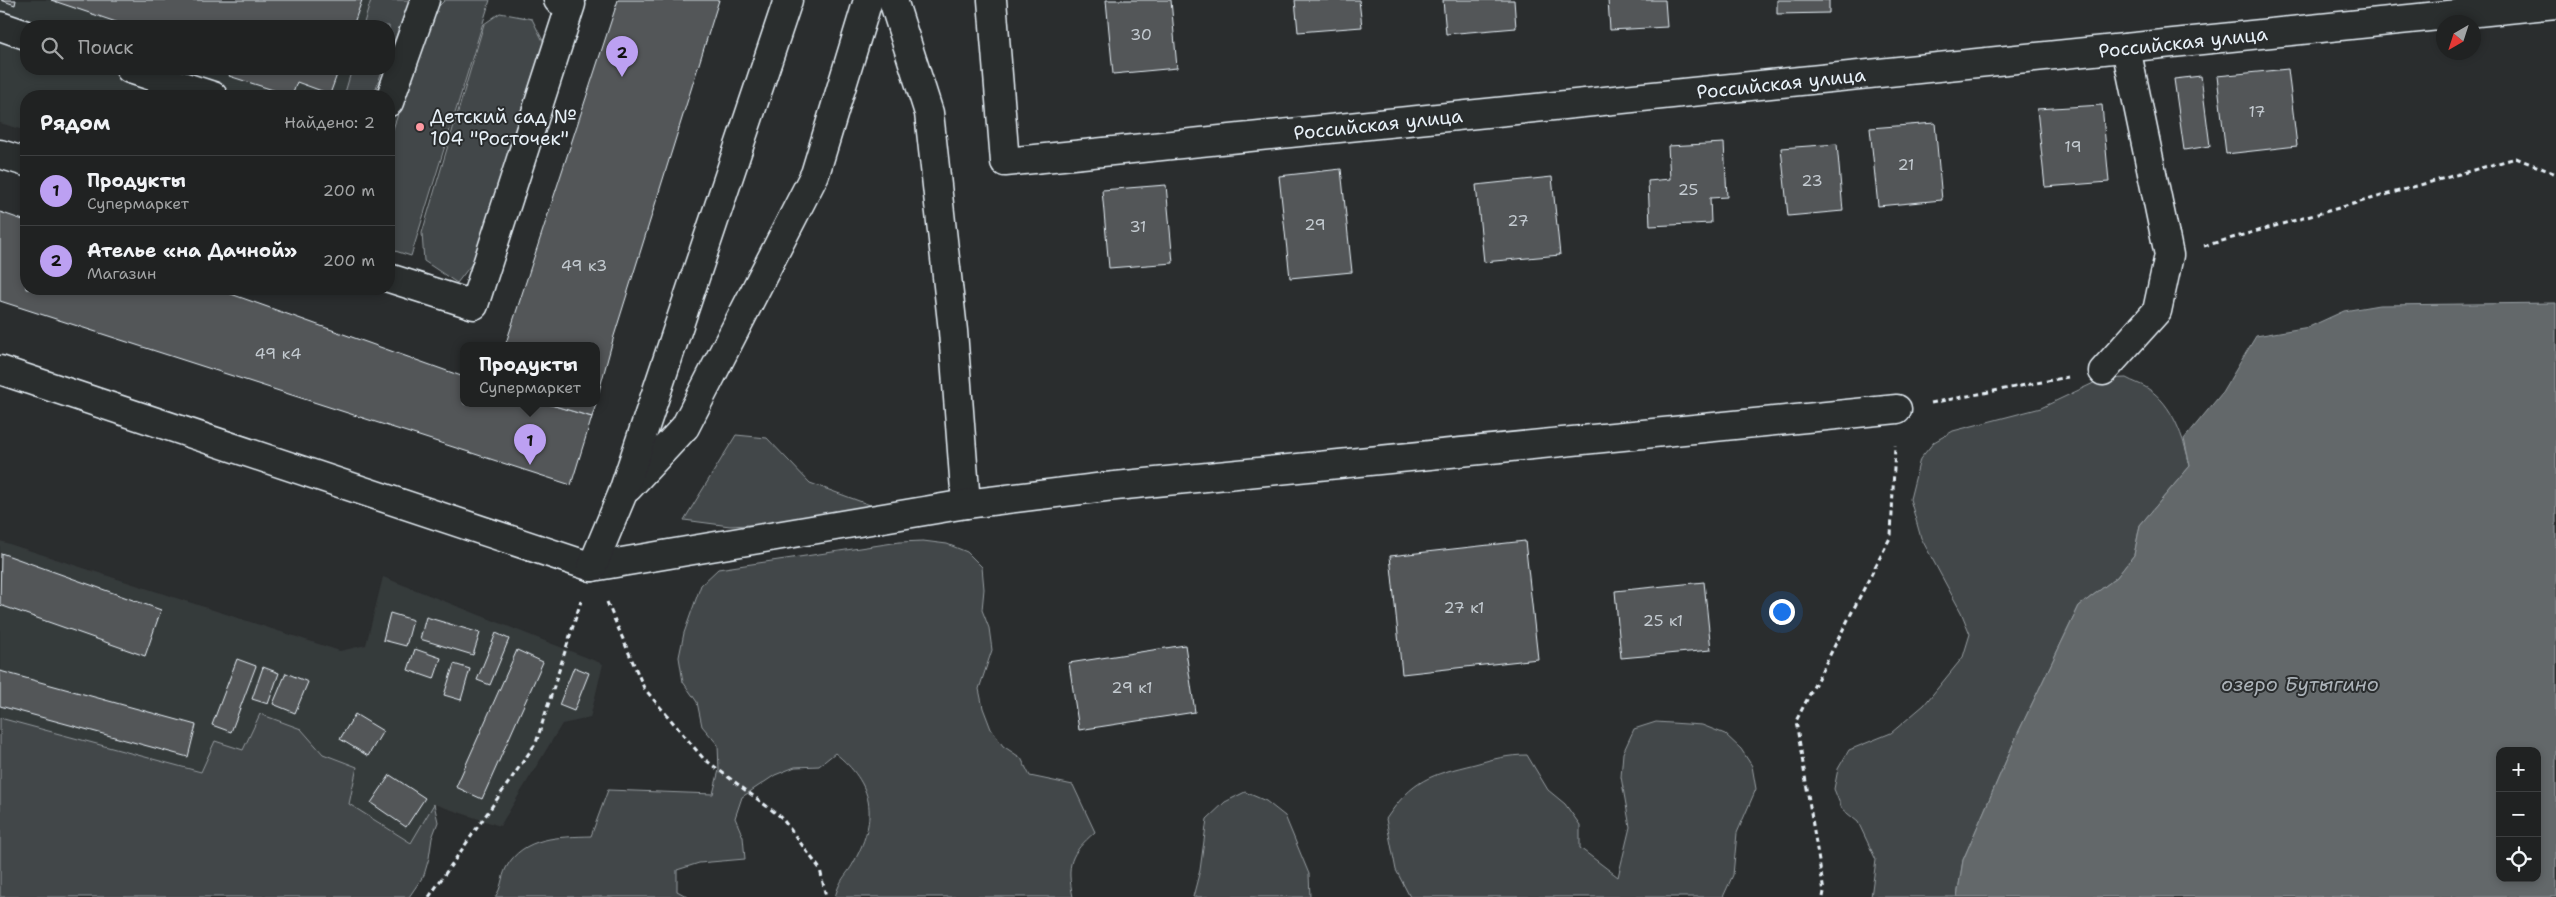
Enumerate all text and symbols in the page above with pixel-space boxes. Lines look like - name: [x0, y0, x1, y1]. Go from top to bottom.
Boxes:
- north arrow: [2436, 15, 2481, 60]
- search box: [20, 20, 395, 75]
- street label: Российская улица: [2097, 21, 2269, 64]
- house number: 30: [1130, 24, 1152, 45]
- icon: search: [38, 34, 66, 62]
- text: Поиск: [78, 35, 133, 60]
- pin: 2: [606, 36, 638, 77]
- street label: Российская улица: [1695, 62, 1867, 105]
- house number: 17: [2248, 101, 2266, 122]
- street label: Российская улица: [1292, 103, 1464, 146]
- place label: Детский сад № 104 "Росточек": [430, 104, 577, 151]
- text: Рядом: [40, 109, 110, 137]
- text: Найдено: 2: [284, 112, 375, 133]
- marker: Детский сад № 104 "Росточек": [414, 121, 426, 133]
- house number: 19: [2064, 136, 2082, 157]
- house number: 21: [1897, 154, 1915, 175]
- text: Продукты: [87, 168, 186, 193]
- house number: 23: [1801, 170, 1823, 191]
- house number: 25: [1678, 179, 1698, 200]
- text: 1: [52, 180, 60, 201]
- text: 200 m: [323, 180, 375, 201]
- text: Супермаркет: [87, 193, 189, 214]
- house number: 27: [1507, 210, 1529, 231]
- house number: 29: [1304, 214, 1326, 235]
- house number: 31: [1129, 216, 1147, 237]
- text: Ателье «на Дачной»: [87, 238, 297, 263]
- text: 2: [50, 250, 62, 271]
- text: 200 m: [323, 250, 375, 271]
- house number: 49 к3: [561, 255, 607, 276]
- text: Магазин: [87, 263, 156, 284]
- popup: [460, 342, 600, 407]
- house number: 49 к4: [255, 343, 301, 364]
- text: Продукты: [479, 352, 578, 377]
- text: Супермаркет: [479, 377, 581, 398]
- pin: 1: [514, 424, 546, 465]
- house number: 27 к1: [1444, 597, 1485, 618]
- your location: [1769, 599, 1795, 625]
- house number: 25 к1: [1643, 610, 1683, 631]
- water label: озеро Бутыгино: [2221, 671, 2379, 697]
- house number: 29 к1: [1111, 677, 1153, 698]
- map controls: [2496, 747, 2541, 882]
- button: +: [2496, 747, 2541, 792]
- button: −: [2496, 792, 2541, 837]
- button: locate: [2496, 837, 2541, 882]

